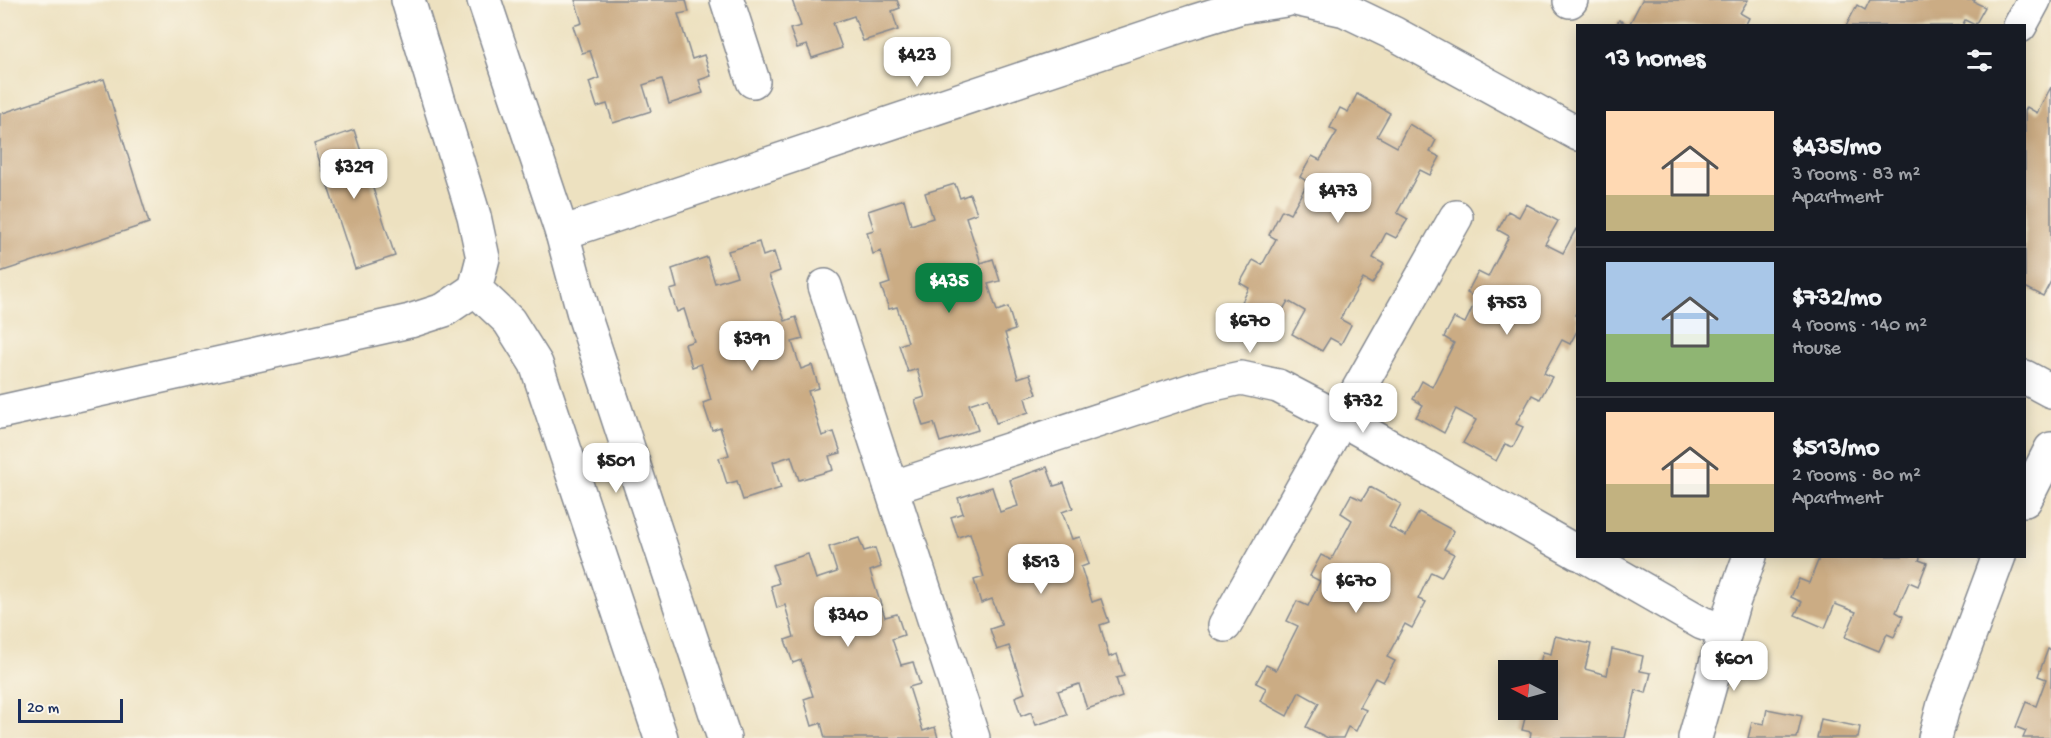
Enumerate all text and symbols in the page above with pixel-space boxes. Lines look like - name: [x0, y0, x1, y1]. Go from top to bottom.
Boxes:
- pin: $423: [881, 37, 953, 88]
- icon: filters: [1963, 44, 1996, 77]
- text: $423: [898, 45, 936, 68]
- text: 13 homes: [1606, 45, 1705, 76]
- text: $435/mo: [1792, 133, 1881, 164]
- icon: home: [1654, 135, 1726, 207]
- pin: $329: [318, 149, 390, 200]
- text: $329: [334, 157, 374, 180]
- text: 3 rooms · 83 m²: [1792, 164, 1920, 187]
- pin: $473: [1302, 173, 1374, 224]
- text: $473: [1318, 181, 1358, 204]
- text: Apartment: [1792, 187, 1882, 210]
- pin: $435: [913, 263, 985, 314]
- text: $435: [929, 271, 969, 294]
- text: $732/mo: [1792, 284, 1882, 315]
- pin: $753: [1471, 285, 1543, 336]
- icon: home: [1654, 286, 1726, 358]
- text: $753: [1487, 293, 1527, 316]
- pin: $670: [1214, 303, 1286, 354]
- text: $670: [1230, 311, 1270, 334]
- text: 4 rooms · 140 m²: [1792, 315, 1927, 338]
- pin: $391: [716, 321, 788, 372]
- text: $391: [733, 329, 771, 352]
- text: House: [1792, 338, 1841, 361]
- pin: $732: [1327, 383, 1399, 434]
- text: $732: [1343, 391, 1383, 414]
- text: $513/mo: [1792, 434, 1880, 465]
- icon: home: [1654, 436, 1726, 508]
- pin: $501: [580, 443, 652, 494]
- text: $501: [597, 451, 635, 474]
- text: 2 rooms · 80 m²: [1792, 465, 1921, 488]
- text: Apartment: [1792, 488, 1882, 511]
- pin: $513: [1005, 544, 1077, 595]
- text: $513: [1022, 552, 1060, 575]
- pin: $670: [1320, 563, 1392, 614]
- text: $670: [1336, 571, 1376, 594]
- pin: $340: [812, 597, 884, 648]
- text: $340: [828, 605, 868, 628]
- pin: $601: [1698, 641, 1770, 692]
- text: $601: [1715, 649, 1753, 672]
- north arrow: [1498, 660, 1558, 720]
- map controls: [1498, 660, 1558, 720]
- scale bar: [18, 696, 123, 724]
- text: 20 m: [27, 700, 59, 719]

